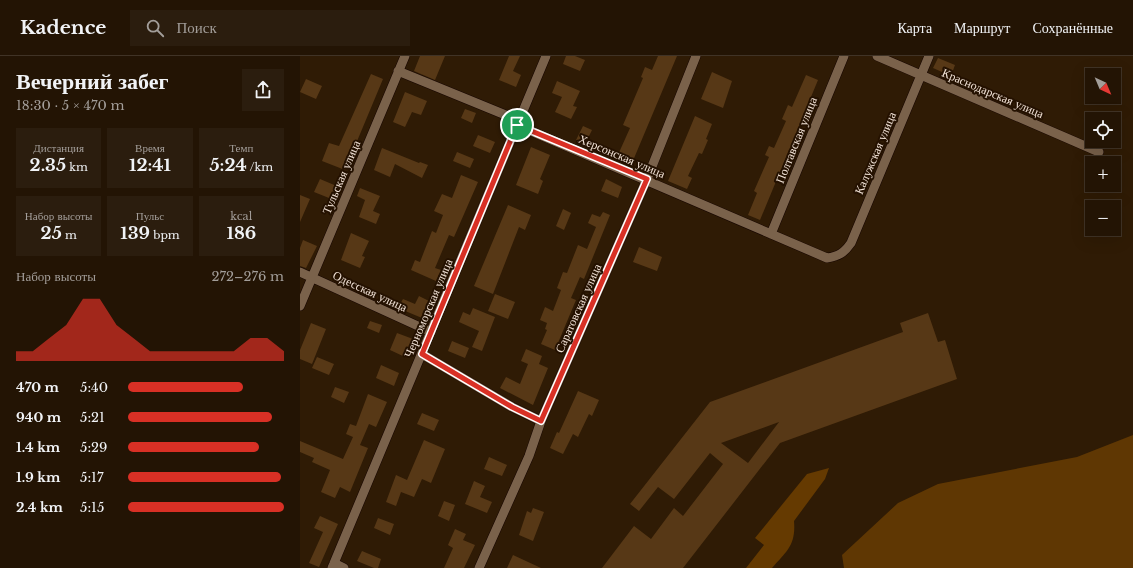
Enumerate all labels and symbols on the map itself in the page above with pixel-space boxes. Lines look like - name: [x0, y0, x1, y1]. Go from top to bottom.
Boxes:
- street label: Краснодарская улица: [940, 65, 1047, 121]
- north arrow: [1085, 68, 1121, 104]
- street label: Полтавская улица: [772, 94, 820, 185]
- pin: [500, 108, 534, 142]
- street label: Калужская улица: [851, 109, 899, 196]
- street label: Херсонская улица: [576, 131, 668, 181]
- street label: Тульская улица: [319, 137, 364, 216]
- street label: Черноморская улица: [400, 256, 456, 360]
- street label: Саратовская улица: [552, 261, 605, 355]
- street label: Одесская улица: [330, 267, 410, 315]

